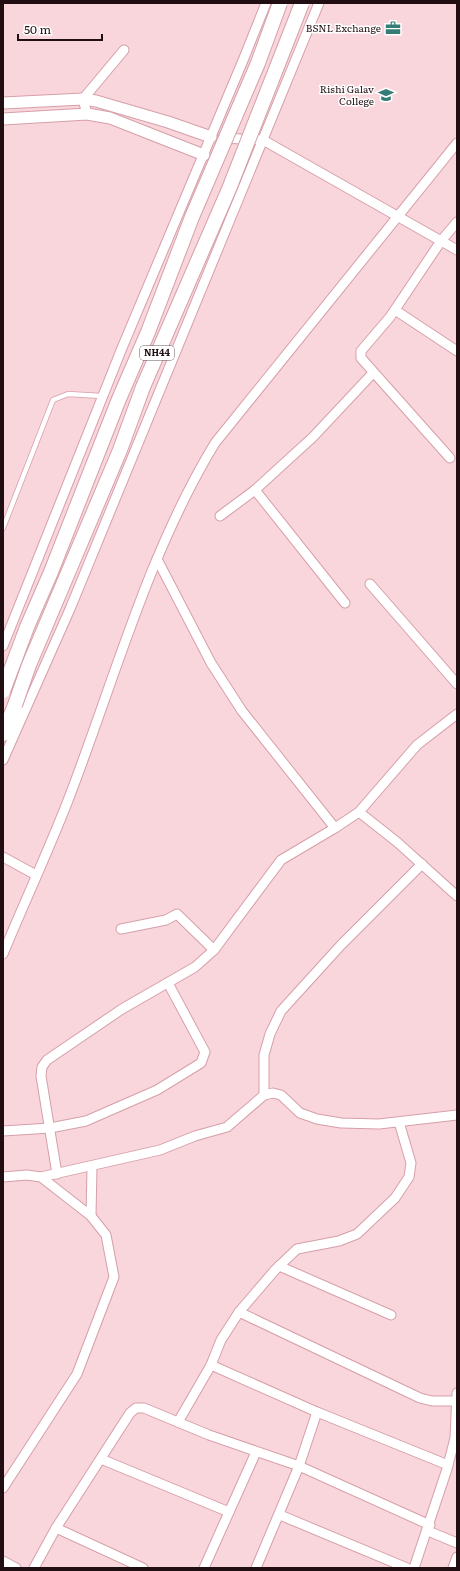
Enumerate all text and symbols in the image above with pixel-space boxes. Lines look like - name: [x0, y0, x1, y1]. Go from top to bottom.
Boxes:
- scale bar: [18, 16, 102, 42]
- office icon: BSNL Exchange: [384, 19, 402, 37]
- text: 50 m: [24, 20, 51, 38]
- place label: BSNL Exchange: [306, 20, 381, 35]
- place label: Rishi Galav College: [320, 81, 374, 108]
- school or university icon: Rishi Galav College: [377, 86, 395, 104]
- road number: NH44: [140, 346, 174, 360]

